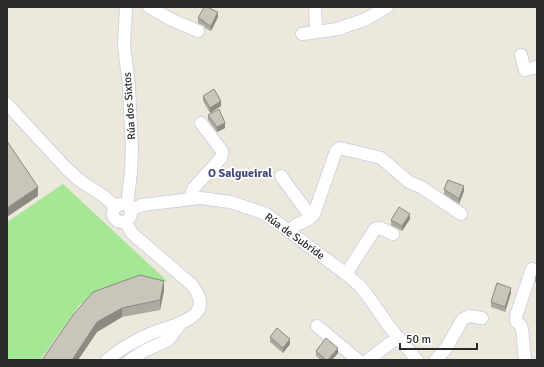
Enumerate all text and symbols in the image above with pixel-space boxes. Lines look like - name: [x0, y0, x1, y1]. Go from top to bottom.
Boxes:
- street label: Rúa dos Sixtos: [121, 72, 138, 140]
- district label: O Salgueiral: [208, 166, 272, 181]
- street label: Rúa de Subride: [262, 210, 327, 262]
- scale bar: [400, 325, 477, 351]
- text: 50 m: [406, 332, 431, 347]

